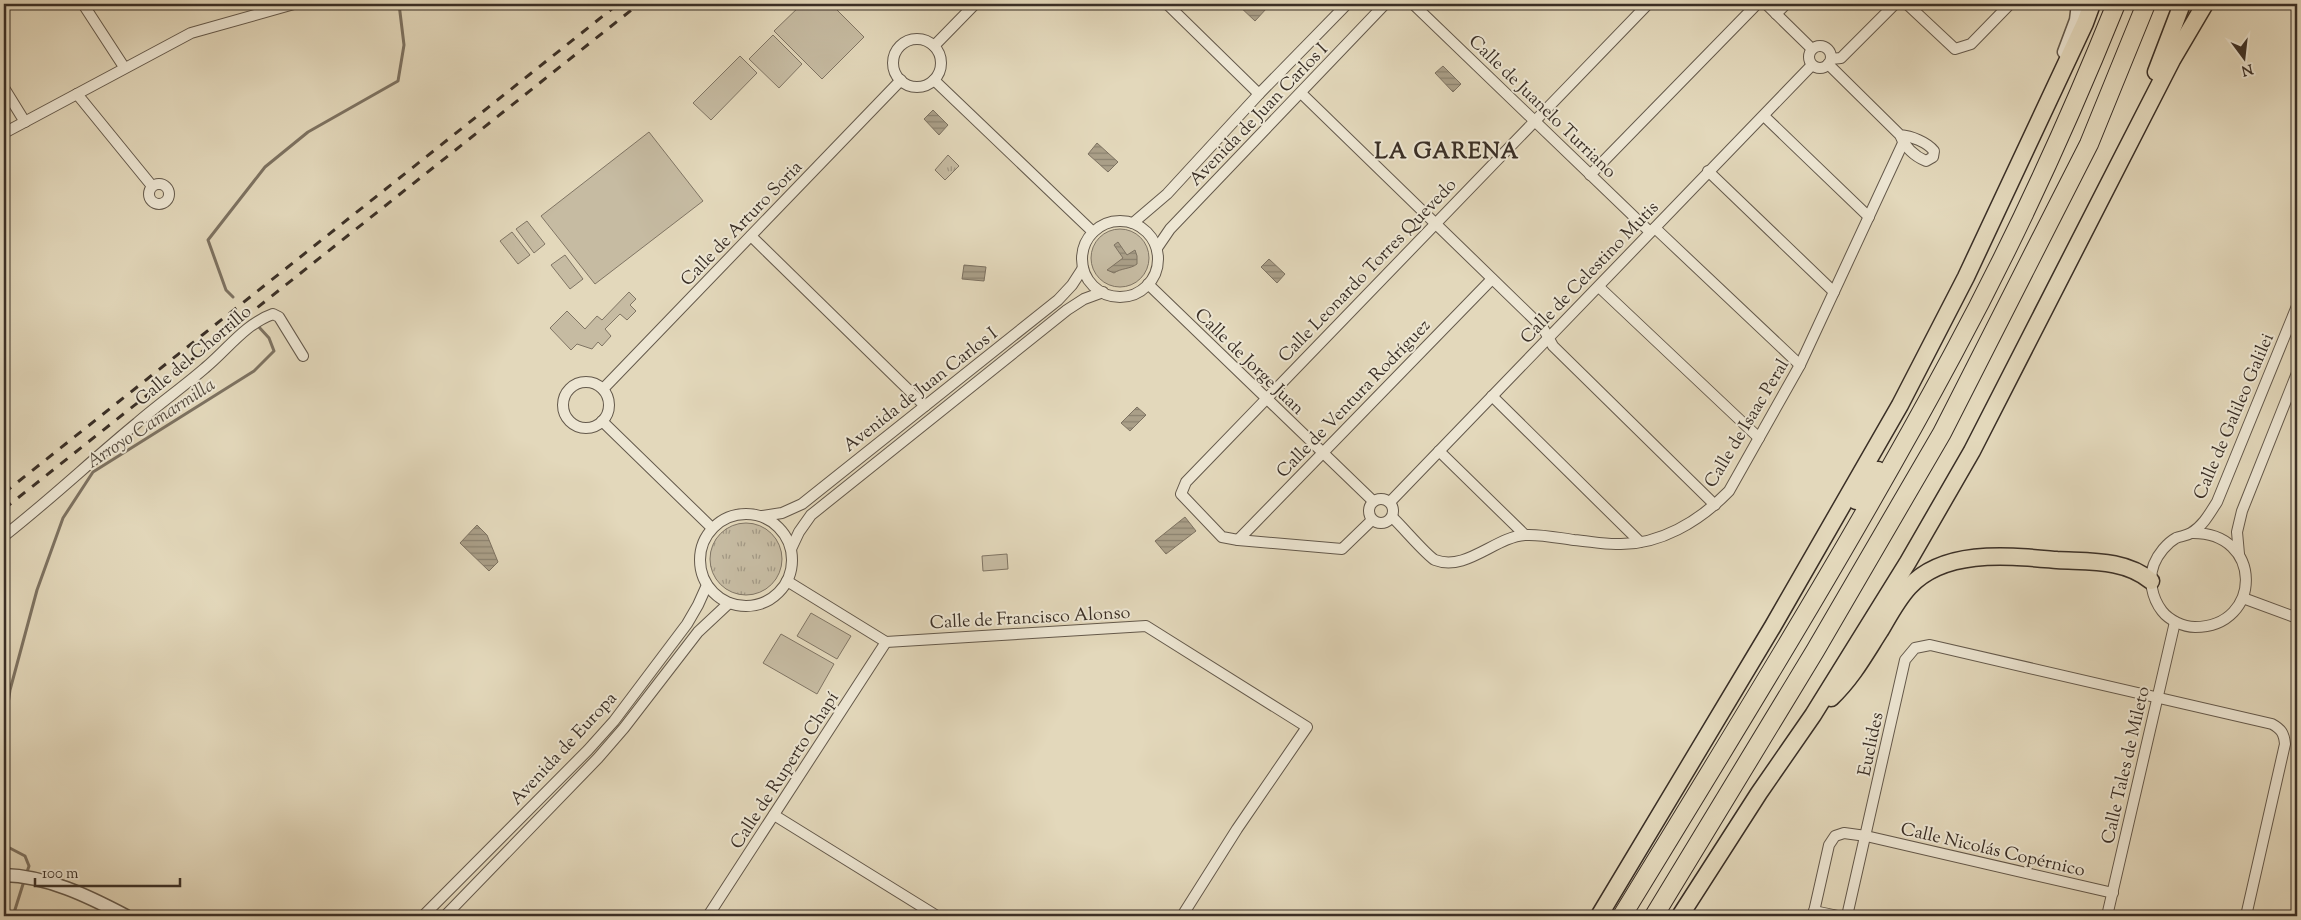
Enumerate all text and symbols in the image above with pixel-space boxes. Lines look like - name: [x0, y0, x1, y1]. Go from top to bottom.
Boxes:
- street label: Calle de Juanelo Turriano: [1462, 30, 1621, 185]
- north arrow: [2218, 32, 2268, 82]
- street label: Avenida de Juan Carlos I: [1184, 38, 1335, 193]
- text: N: [2239, 58, 2255, 80]
- district label: LA GARENA: [1375, 137, 1519, 169]
- street label: Calle de Arturo Soria: [676, 156, 809, 293]
- street label: Calle Leonardo Torres Quevedo: [1273, 173, 1464, 369]
- street label: Calle de Celestino Mutis: [1515, 196, 1666, 351]
- street label: Calle del Chorrillo: [130, 300, 258, 413]
- street label: Calle de Jorge Juan: [1188, 303, 1310, 422]
- street label: Calle de Ventura Rodríguez: [1271, 314, 1438, 485]
- street label: Avenida de Juan Carlos I: [838, 322, 1004, 459]
- street label: Calle de Galileo Galilei: [2188, 330, 2282, 504]
- street label: Calle de Isaac Peral: [1699, 355, 1796, 493]
- water label: Arroyo Camarmilla: [82, 372, 221, 476]
- street label: Calle de Francisco Alonso: [929, 601, 1131, 637]
- street label: Calle Tales de Mileto: [2096, 684, 2158, 847]
- street label: Avenida de Europa: [505, 687, 624, 812]
- street label: Calle de Ruperto Chapí: [725, 687, 846, 855]
- street label: Euclides: [1853, 710, 1891, 779]
- street label: Calle Nicolás Copérnico: [1898, 817, 2087, 885]
- scale bar: [35, 855, 180, 887]
- text: 100 m: [42, 864, 79, 885]

